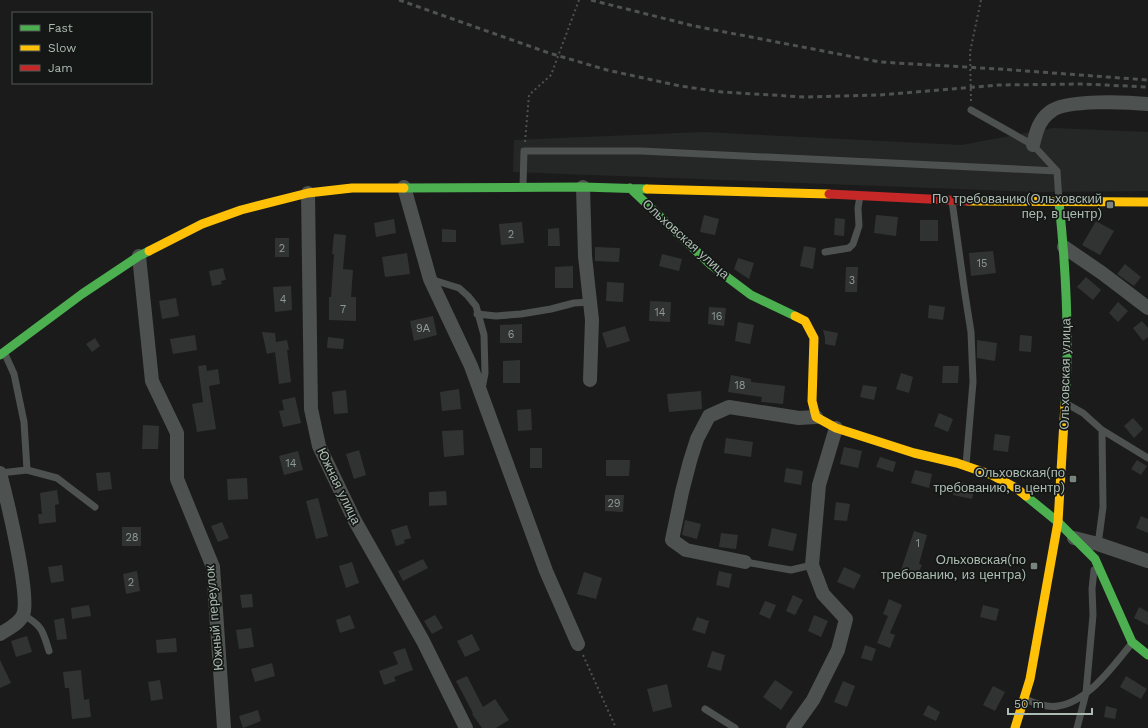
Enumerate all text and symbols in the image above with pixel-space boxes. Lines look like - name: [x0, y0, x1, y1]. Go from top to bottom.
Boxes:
- legend: [12, 12, 152, 84]
- text: Fast: [48, 21, 73, 35]
- text: Slow: [48, 41, 76, 55]
- text: Jam: [48, 61, 73, 75]
- place label: По требованию(Ольховский пер, в центр): [932, 191, 1102, 221]
- street label: Ольховская улица: [640, 196, 733, 282]
- marker: По требованию(Ольховский пер, в центр): [1105, 200, 1115, 210]
- house number: 2: [508, 228, 514, 241]
- house number: 2: [279, 242, 285, 255]
- house number: 15: [977, 257, 987, 270]
- house number: 3: [849, 274, 855, 287]
- house number: 4: [280, 293, 287, 306]
- house number: 7: [340, 303, 346, 316]
- house number: 14: [654, 306, 666, 319]
- house number: 16: [712, 310, 723, 323]
- street label: Ольховская улица: [1057, 317, 1073, 430]
- house number: 9А: [416, 322, 431, 335]
- house number: 6: [508, 328, 515, 341]
- house number: 18: [734, 379, 746, 392]
- street label: Южная улица: [314, 445, 364, 527]
- house number: 14: [285, 457, 297, 470]
- place label: Ольховская(по требованию, в центр): [933, 465, 1065, 495]
- marker: Ольховская(по требованию, в центр): [1068, 474, 1078, 484]
- house number: 29: [607, 497, 621, 510]
- house number: 28: [125, 531, 139, 544]
- house number: 1: [916, 537, 920, 550]
- place label: Ольховская(по требованию, из центра): [881, 552, 1026, 582]
- marker: Ольховская(по требованию, из центра): [1029, 561, 1039, 571]
- street label: Южный переулок: [202, 564, 226, 671]
- house number: 2: [128, 576, 134, 589]
- scale bar: [1008, 690, 1092, 716]
- text: 50 m: [1014, 697, 1044, 711]

